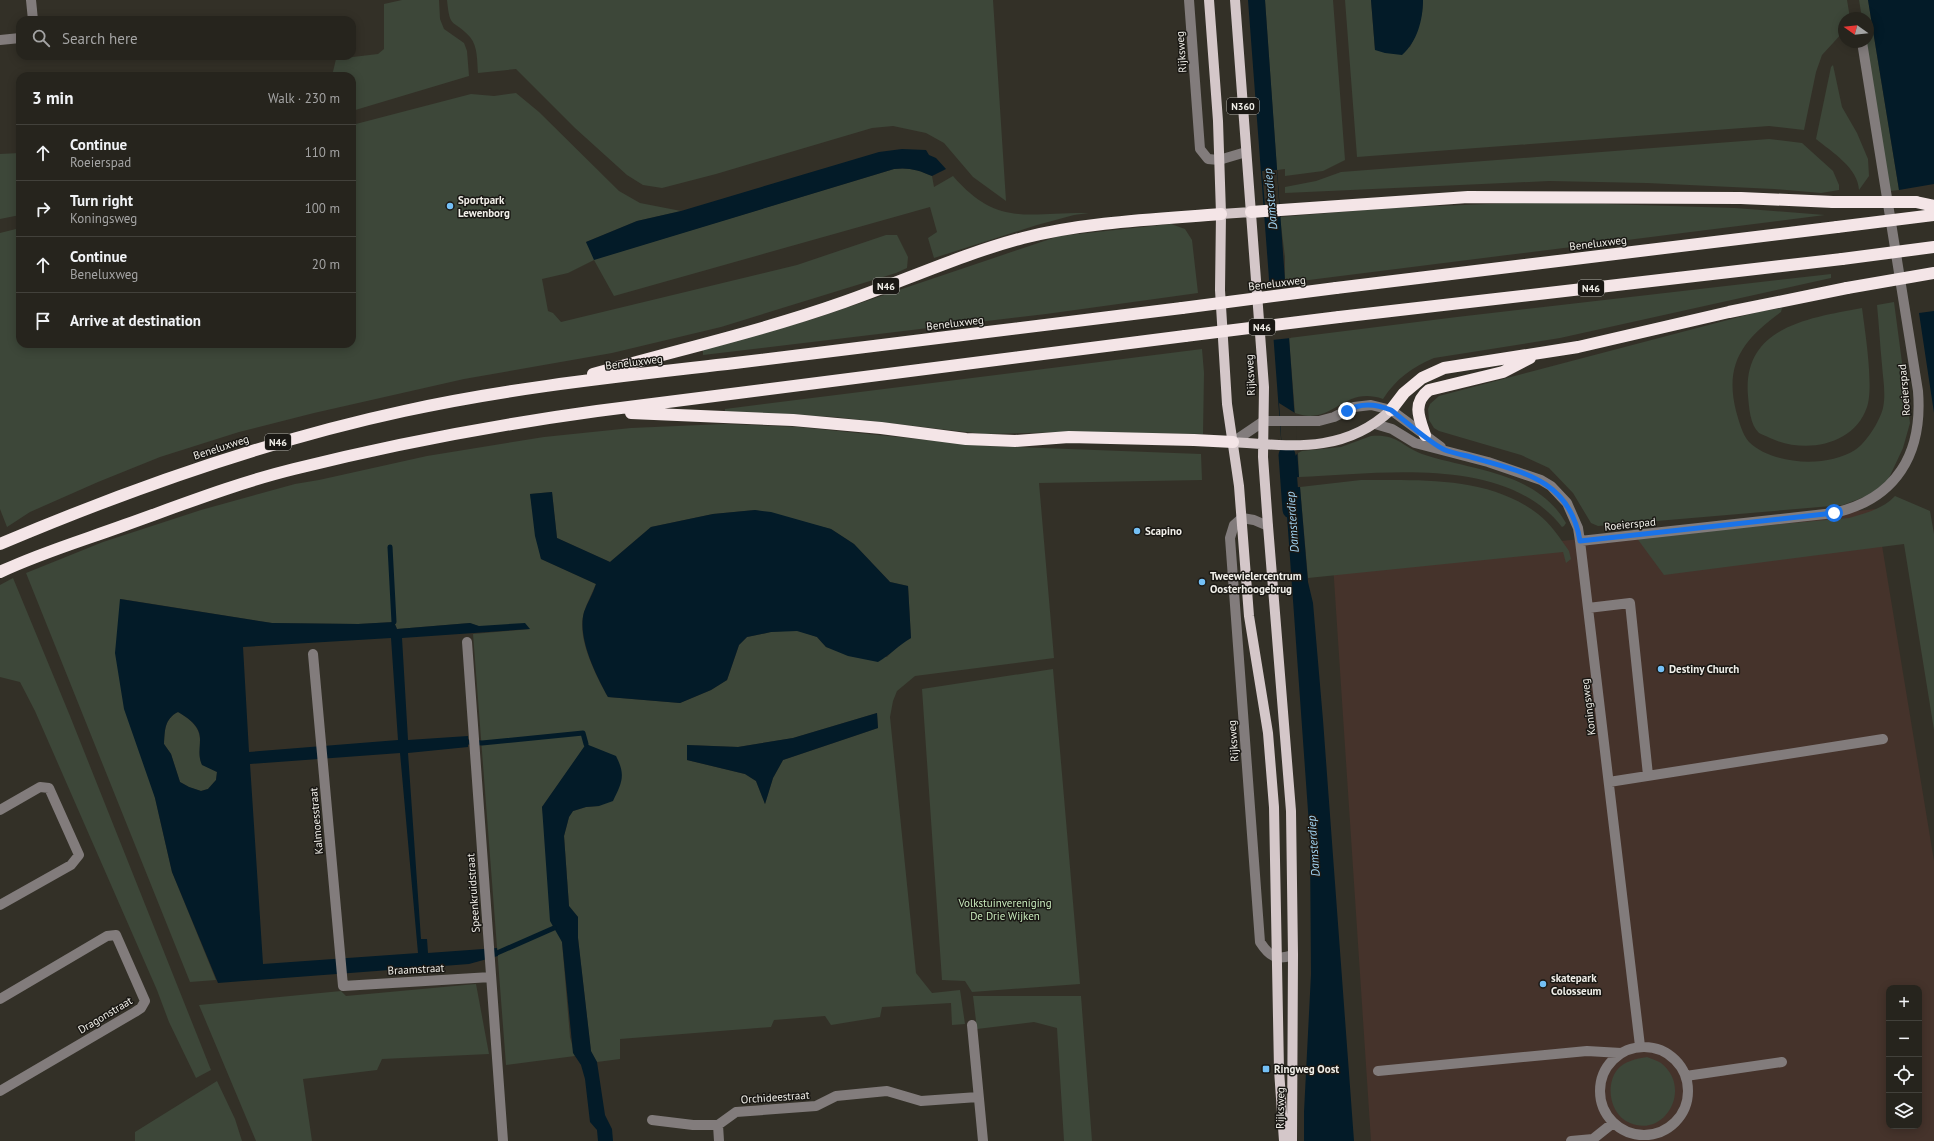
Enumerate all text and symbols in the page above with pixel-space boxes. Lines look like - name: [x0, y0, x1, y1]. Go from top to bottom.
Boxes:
- north arrow: [1838, 12, 1874, 48]
- search box: [16, 16, 356, 60]
- icon: search: [30, 27, 52, 49]
- text: Search here: [62, 29, 138, 48]
- street label: Rijksweg: [1173, 31, 1189, 73]
- text: 3 min: [32, 87, 73, 109]
- text: Walk · 230 m: [268, 90, 340, 107]
- road number: N360: [1227, 98, 1259, 114]
- text: Continue: [70, 135, 127, 154]
- icon: ahead: [32, 142, 54, 164]
- text: 110 m: [305, 144, 340, 161]
- text: Roeierspad: [70, 154, 131, 171]
- water label: Damsterdiep: [1260, 168, 1280, 230]
- text: Turn right: [70, 191, 133, 210]
- place label: Sportpark Lewenborg: [458, 193, 510, 220]
- icon: right: [32, 198, 54, 220]
- text: 100 m: [305, 200, 340, 217]
- marker: Sportpark Lewenborg: [445, 201, 455, 211]
- text: Koningsweg: [70, 210, 137, 227]
- street label: Beneluxweg: [1568, 233, 1628, 253]
- text: Continue: [70, 247, 127, 266]
- icon: ahead: [32, 254, 54, 276]
- text: 20 m: [312, 256, 340, 273]
- text: Beneluxweg: [70, 266, 138, 283]
- street label: Beneluxweg: [1247, 273, 1307, 293]
- road number: N46: [873, 278, 899, 294]
- road number: N46: [1578, 280, 1604, 296]
- icon: arrive: [32, 310, 54, 332]
- text: Arrive at destination: [70, 311, 201, 330]
- street label: Beneluxweg: [925, 313, 985, 333]
- road number: N46: [1249, 319, 1275, 335]
- street label: Beneluxweg: [604, 352, 664, 372]
- street label: Rijksweg: [1242, 354, 1258, 396]
- street label: Roeierspad: [1895, 364, 1913, 416]
- route end: [1338, 402, 1356, 420]
- street label: Beneluxweg: [191, 431, 251, 463]
- road number: N46: [265, 434, 291, 450]
- water label: Damsterdiep: [1282, 491, 1302, 553]
- route start: [1825, 504, 1843, 522]
- street label: Roeierspad: [1604, 514, 1657, 534]
- place label: Scapino: [1145, 524, 1182, 538]
- marker: Scapino: [1132, 526, 1142, 536]
- place label: Tweewielercentrum Oosterhoogebrug: [1210, 569, 1302, 596]
- marker: Tweewielercentrum Oosterhoogebrug: [1197, 577, 1207, 587]
- place label: Destiny Church: [1669, 662, 1739, 676]
- marker: Destiny Church: [1656, 664, 1666, 674]
- street label: Koningsweg: [1578, 678, 1598, 736]
- street label: Rijksweg: [1225, 720, 1241, 762]
- street label: Kalmoesstraat: [306, 787, 326, 855]
- water label: Damsterdiep: [1303, 815, 1323, 877]
- street label: Speenkruidstraat: [463, 853, 483, 933]
- park label: Volkstuinvereniging De Drie Wijken: [957, 896, 1052, 923]
- street label: Braamstraat: [387, 961, 445, 977]
- place label: skatepark Colosseum: [1551, 971, 1602, 998]
- marker: skatepark Colosseum: [1538, 979, 1548, 989]
- map controls: [1886, 985, 1922, 1129]
- button: +: [1886, 985, 1922, 1021]
- street label: Dragonstraat: [75, 993, 135, 1037]
- button: −: [1886, 1021, 1922, 1057]
- button: locate: [1886, 1057, 1922, 1093]
- place label: Ringweg Oost: [1274, 1062, 1339, 1076]
- marker: Ringweg Oost: [1261, 1064, 1271, 1074]
- street label: Rijksweg: [1273, 1087, 1287, 1129]
- street label: Orchideestraat: [740, 1088, 810, 1106]
- button: layers: [1886, 1093, 1922, 1129]

